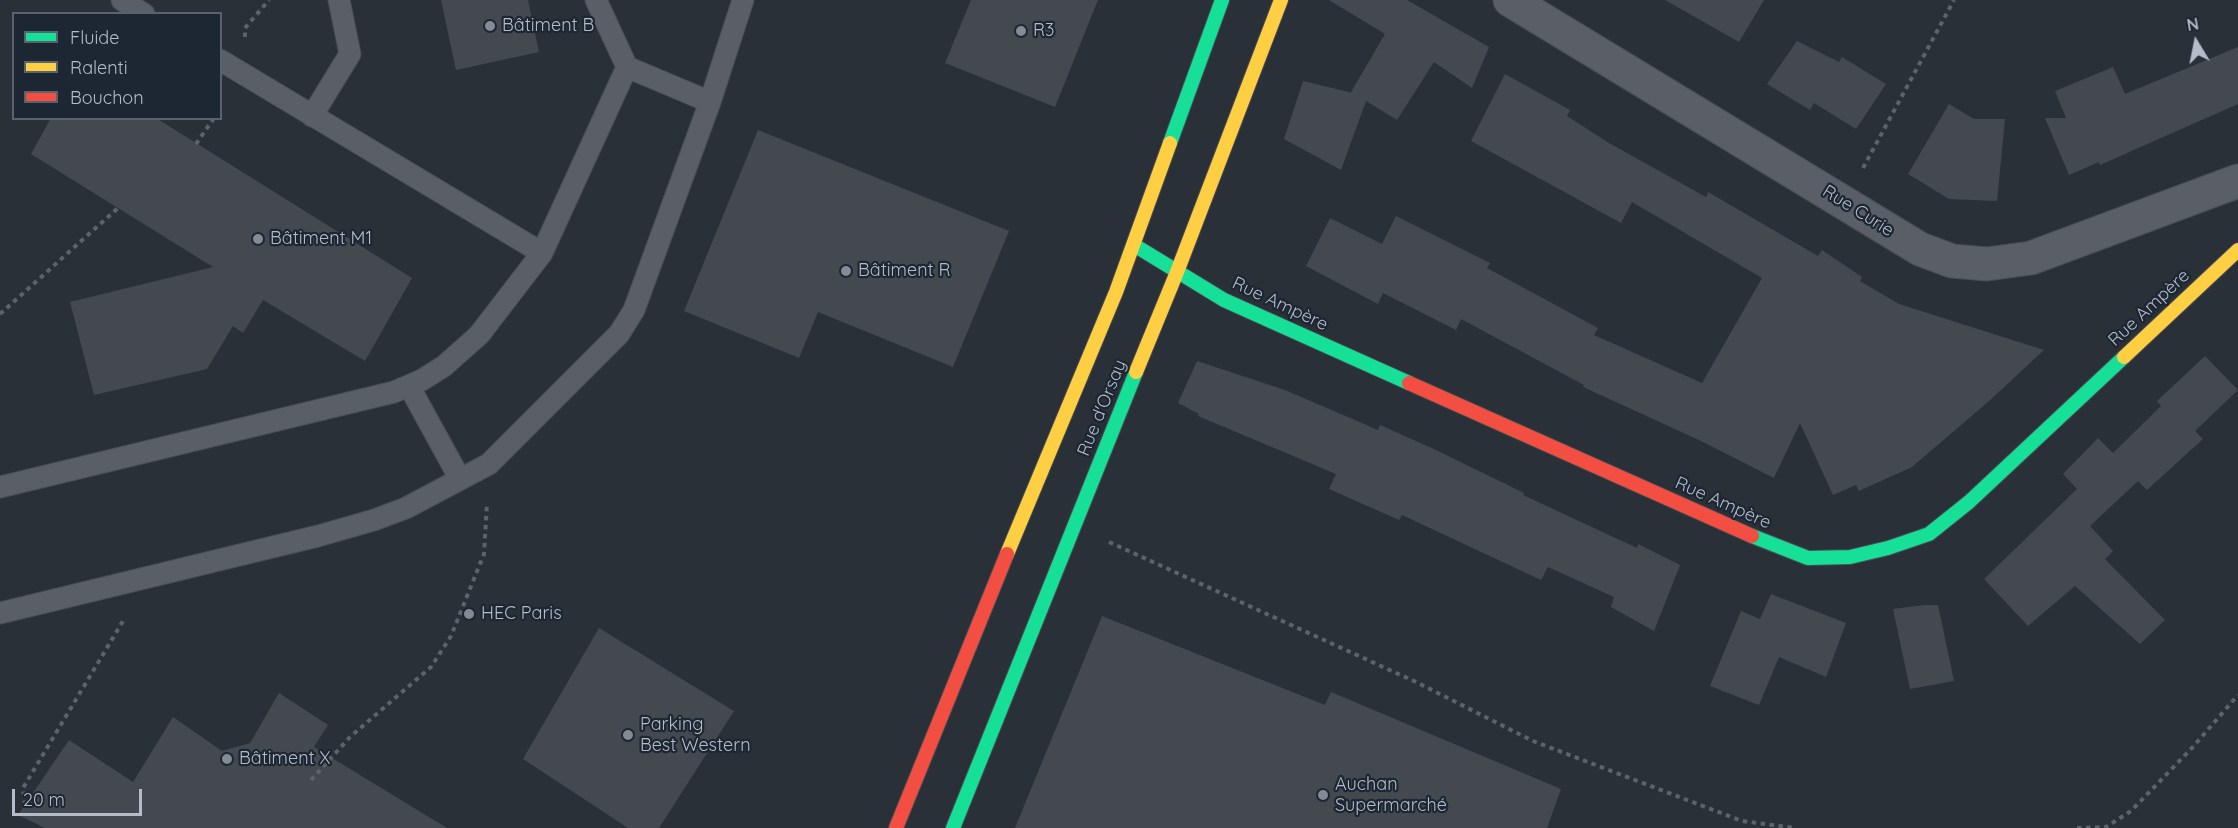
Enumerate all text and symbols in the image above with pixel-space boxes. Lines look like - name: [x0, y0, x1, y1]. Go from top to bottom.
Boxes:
- legend: [12, 12, 222, 120]
- north arrow: [2166, 12, 2226, 72]
- text: N: [2185, 13, 2200, 35]
- place label: Bâtiment B: [502, 15, 594, 37]
- marker: Bâtiment B: [483, 19, 497, 33]
- place label: R3: [1033, 20, 1054, 42]
- marker: R3: [1014, 24, 1028, 38]
- text: Fluide: [70, 26, 119, 49]
- text: Ralenti: [70, 56, 128, 79]
- text: Bouchon: [70, 86, 144, 109]
- street label: Rue Curie: [1818, 181, 1898, 241]
- place label: Bâtiment M1: [270, 228, 372, 250]
- marker: Bâtiment M1: [251, 232, 265, 246]
- place label: Bâtiment R: [858, 260, 951, 282]
- marker: Bâtiment R: [839, 264, 853, 278]
- street label: Rue Ampère: [2104, 265, 2194, 351]
- street label: Rue Ampère: [1229, 272, 1331, 336]
- street label: Rue d'Orsay: [1073, 357, 1131, 459]
- street label: Rue Ampère: [1672, 472, 1774, 534]
- place label: HEC Paris: [481, 603, 562, 625]
- marker: HEC Paris: [462, 607, 476, 621]
- place label: Parking Best Western: [640, 714, 751, 756]
- marker: Parking Best Western: [621, 728, 635, 742]
- place label: Bâtiment X: [239, 748, 330, 770]
- marker: Bâtiment X: [220, 752, 234, 766]
- place label: Auchan Supermarché: [1335, 774, 1447, 816]
- scale bar: [15, 777, 146, 815]
- text: 20 m: [23, 788, 65, 811]
- marker: Auchan Supermarché: [1316, 788, 1330, 802]

